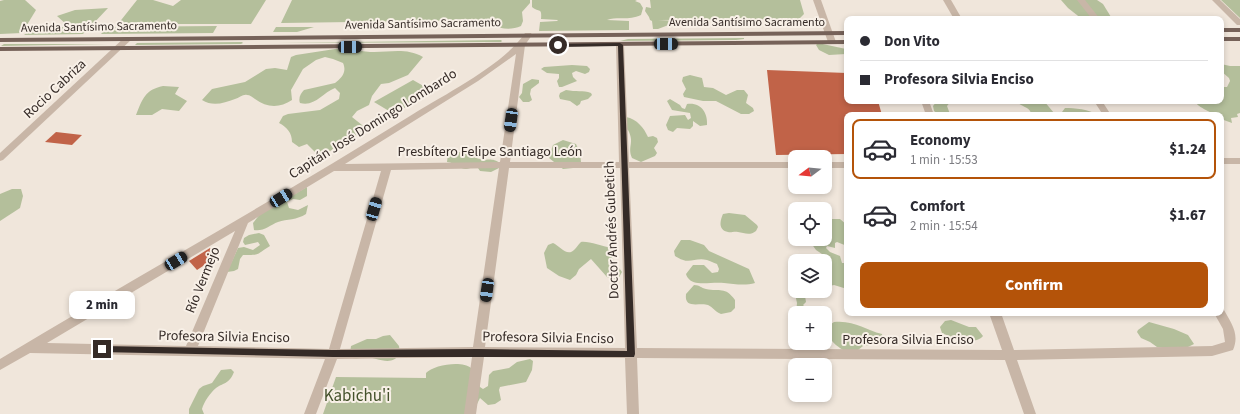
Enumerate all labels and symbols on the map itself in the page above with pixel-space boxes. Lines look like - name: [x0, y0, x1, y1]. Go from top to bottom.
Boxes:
- street label: Avenida Santísimo Sacramento: [345, 14, 501, 34]
- street label: Avenida Santísimo Sacramento: [669, 14, 825, 31]
- street label: Avenida Santísimo Sacramento: [21, 17, 177, 37]
- route start: [549, 36, 567, 54]
- car: [654, 38, 678, 50]
- car: [338, 41, 362, 53]
- street label: Rocio Cabriza: [19, 55, 91, 123]
- street label: Capitán José Domingo Lombardo: [285, 64, 461, 184]
- car: [503, 107, 519, 133]
- street label: Presbítero Felipe Santiago León: [398, 142, 582, 162]
- north arrow: [788, 150, 832, 194]
- street label: Doctor Andrés Gubetich: [600, 160, 624, 300]
- car: [268, 187, 294, 209]
- car: [365, 196, 383, 222]
- street label: Río Vermejo: [181, 244, 225, 316]
- car: [163, 250, 189, 272]
- car: [479, 277, 495, 303]
- callout: 2 min: [69, 291, 135, 319]
- street label: Profesora Silvia Enciso: [158, 326, 290, 348]
- street label: Profesora Silvia Enciso: [482, 327, 614, 349]
- street label: Profesora Silvia Enciso: [842, 330, 974, 350]
- route end: [93, 340, 111, 358]
- park label: Kabichu'i: [324, 384, 390, 408]

